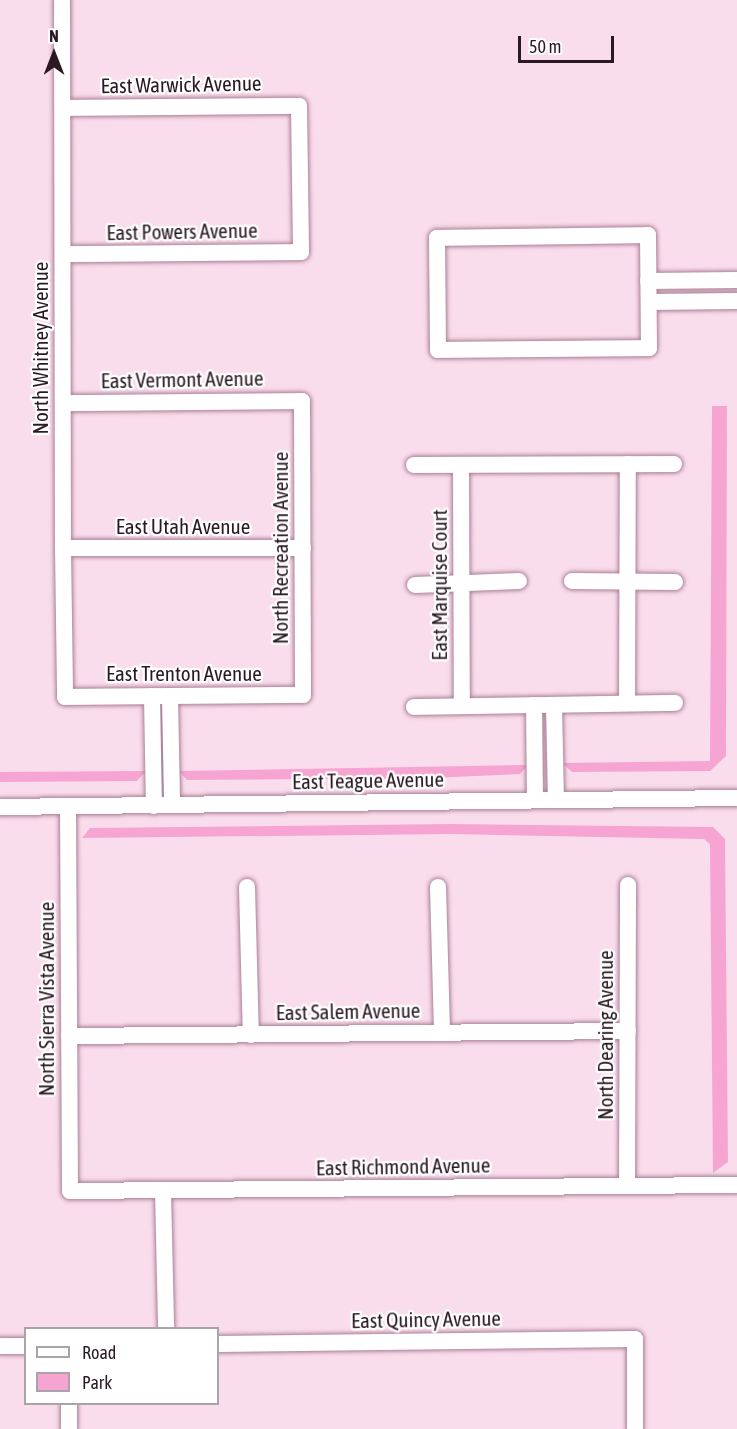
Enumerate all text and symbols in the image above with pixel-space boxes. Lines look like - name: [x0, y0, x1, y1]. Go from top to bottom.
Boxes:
- north arrow: [24, 24, 84, 84]
- scale bar: [521, 24, 617, 62]
- text: N: [49, 27, 59, 45]
- text: 50 m: [529, 36, 561, 57]
- street label: East Warwick Avenue: [100, 70, 262, 98]
- street label: East Powers Avenue: [106, 217, 258, 245]
- street label: North Whitney Avenue: [27, 262, 53, 434]
- street label: East Vermont Avenue: [100, 365, 264, 393]
- street label: North Recreation Avenue: [267, 452, 293, 644]
- street label: East Marquise Court: [426, 509, 452, 661]
- street label: East Utah Avenue: [116, 513, 250, 539]
- street label: East Trenton Avenue: [106, 660, 262, 686]
- street label: East Teague Avenue: [292, 766, 444, 794]
- street label: North Sierra Vista Avenue: [33, 902, 59, 1096]
- street label: North Dearing Avenue: [592, 950, 618, 1120]
- street label: East Salem Avenue: [275, 997, 421, 1025]
- street label: East Richmond Avenue: [316, 1152, 490, 1180]
- street label: East Quincy Avenue: [351, 1305, 501, 1333]
- legend: [24, 1327, 219, 1405]
- text: Road: [82, 1342, 116, 1363]
- text: Park: [82, 1372, 112, 1393]

